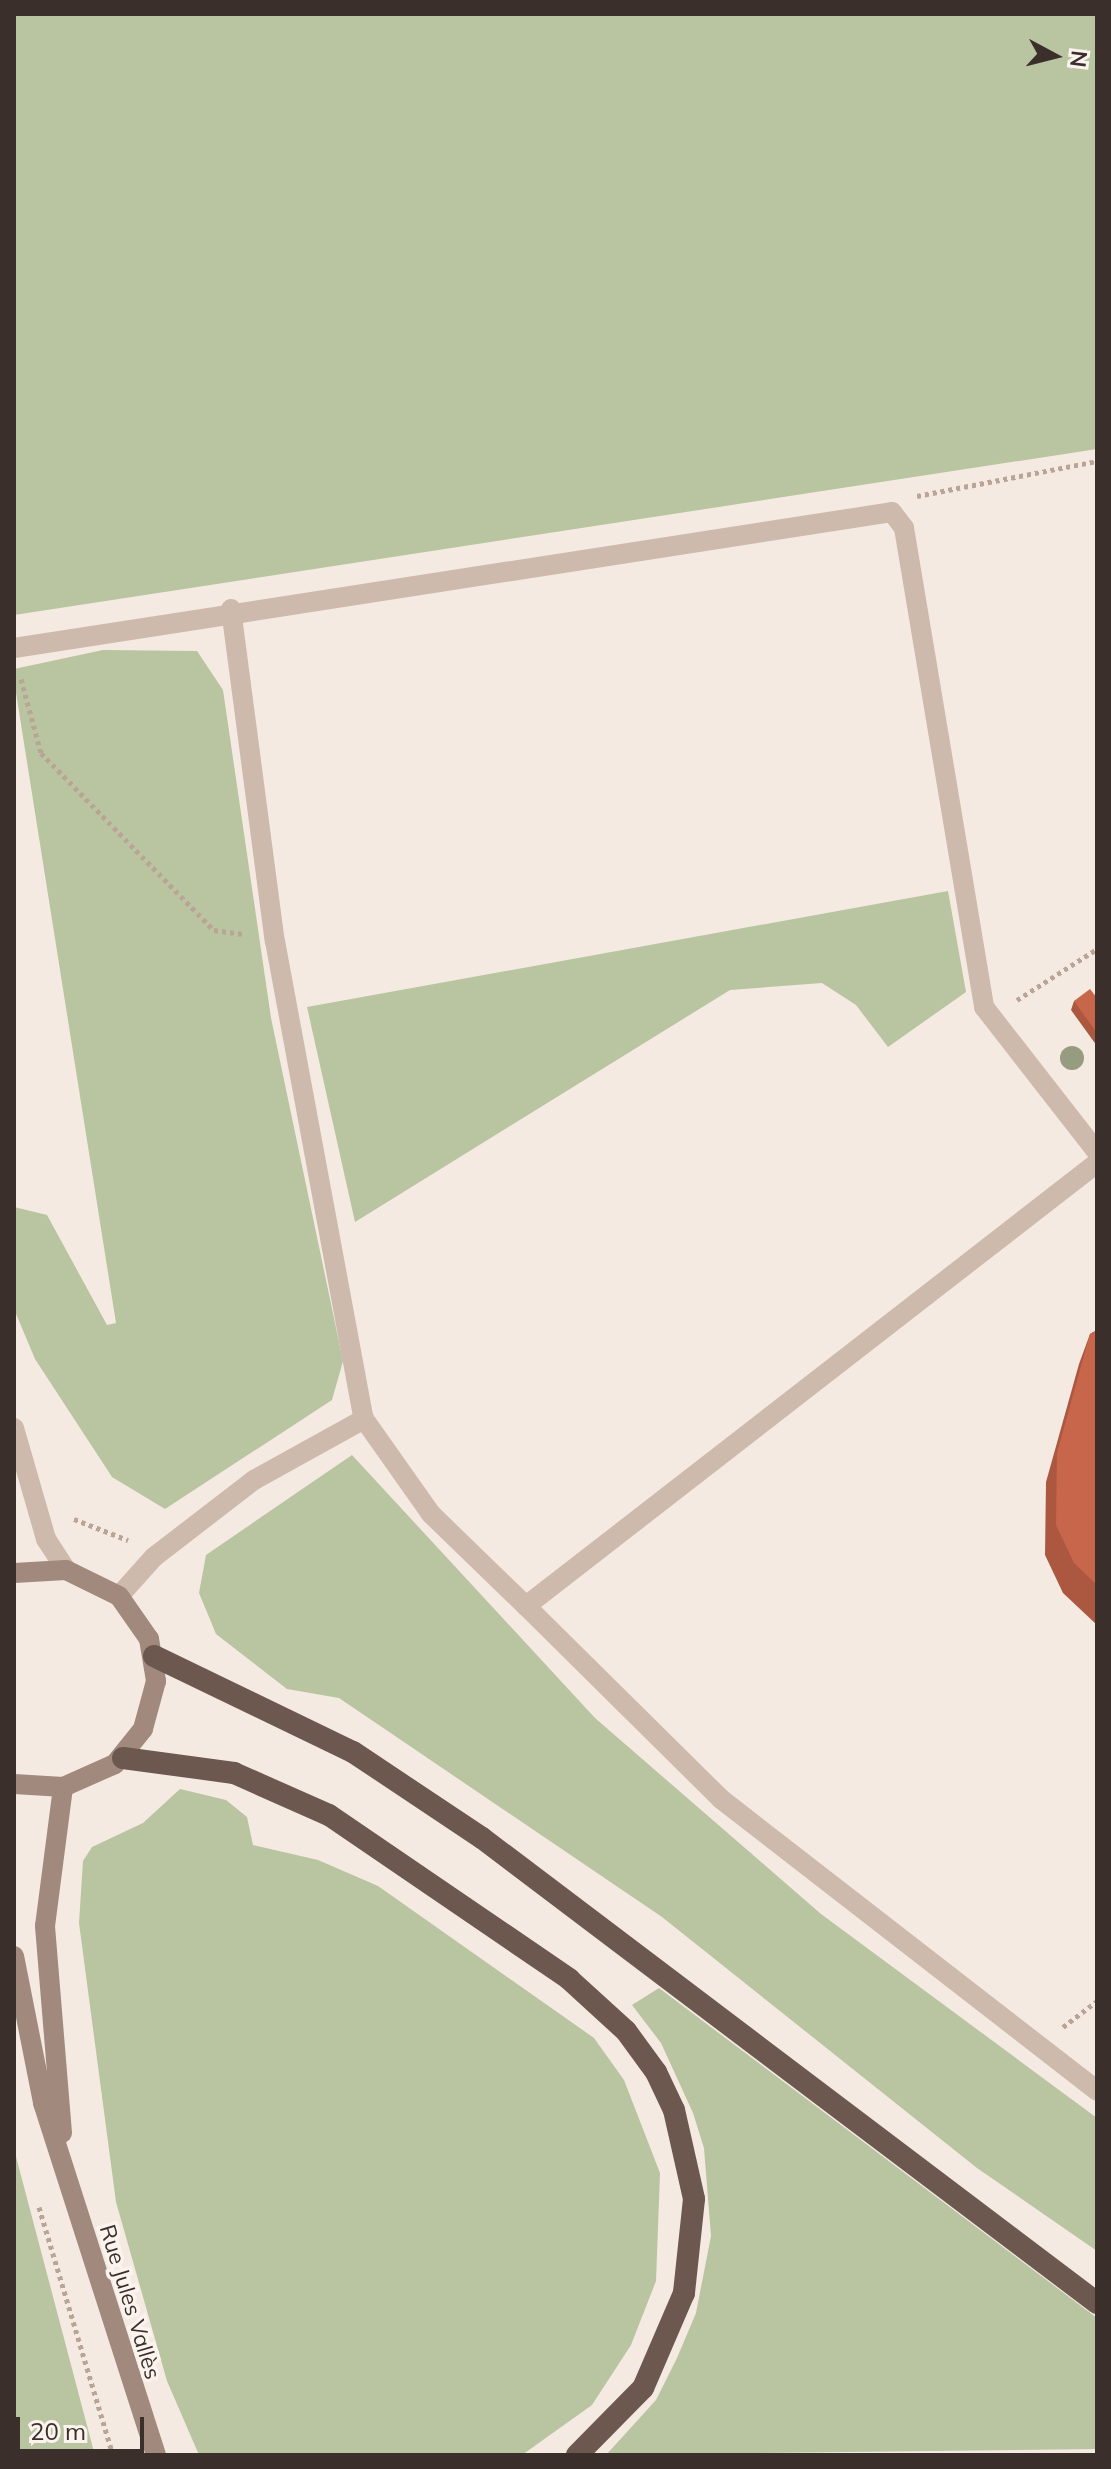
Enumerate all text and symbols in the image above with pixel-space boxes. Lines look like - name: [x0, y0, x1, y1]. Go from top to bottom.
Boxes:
- north arrow: [1015, 16, 1095, 96]
- text: N: [1064, 49, 1094, 69]
- street label: Rue Jules Vallès: [94, 2222, 166, 2382]
- scale bar: [20, 2401, 148, 2451]
- text: 20 m: [30, 2416, 86, 2446]

